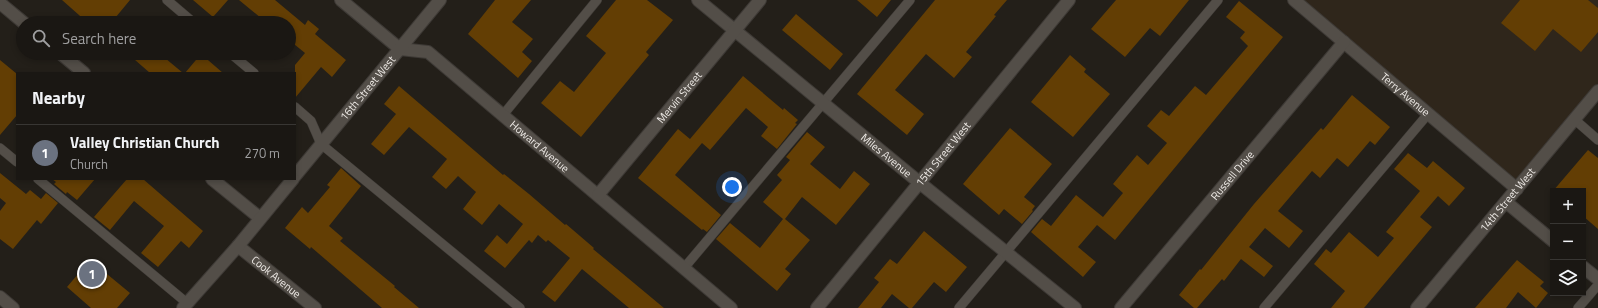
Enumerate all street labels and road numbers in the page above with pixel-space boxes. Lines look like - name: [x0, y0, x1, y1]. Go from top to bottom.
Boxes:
- street label: 16th Street West: [336, 52, 399, 124]
- street label: Mervin Street: [653, 68, 706, 127]
- street label: Terry Avenue: [1377, 69, 1434, 120]
- street label: Howard Avenue: [506, 117, 573, 176]
- street label: 15th Street West: [912, 118, 974, 190]
- street label: Miles Avenue: [857, 129, 916, 181]
- street label: Russell Drive: [1207, 147, 1258, 204]
- street label: 14th Street West: [1476, 164, 1539, 235]
- street label: Cook Avenue: [248, 252, 305, 302]

